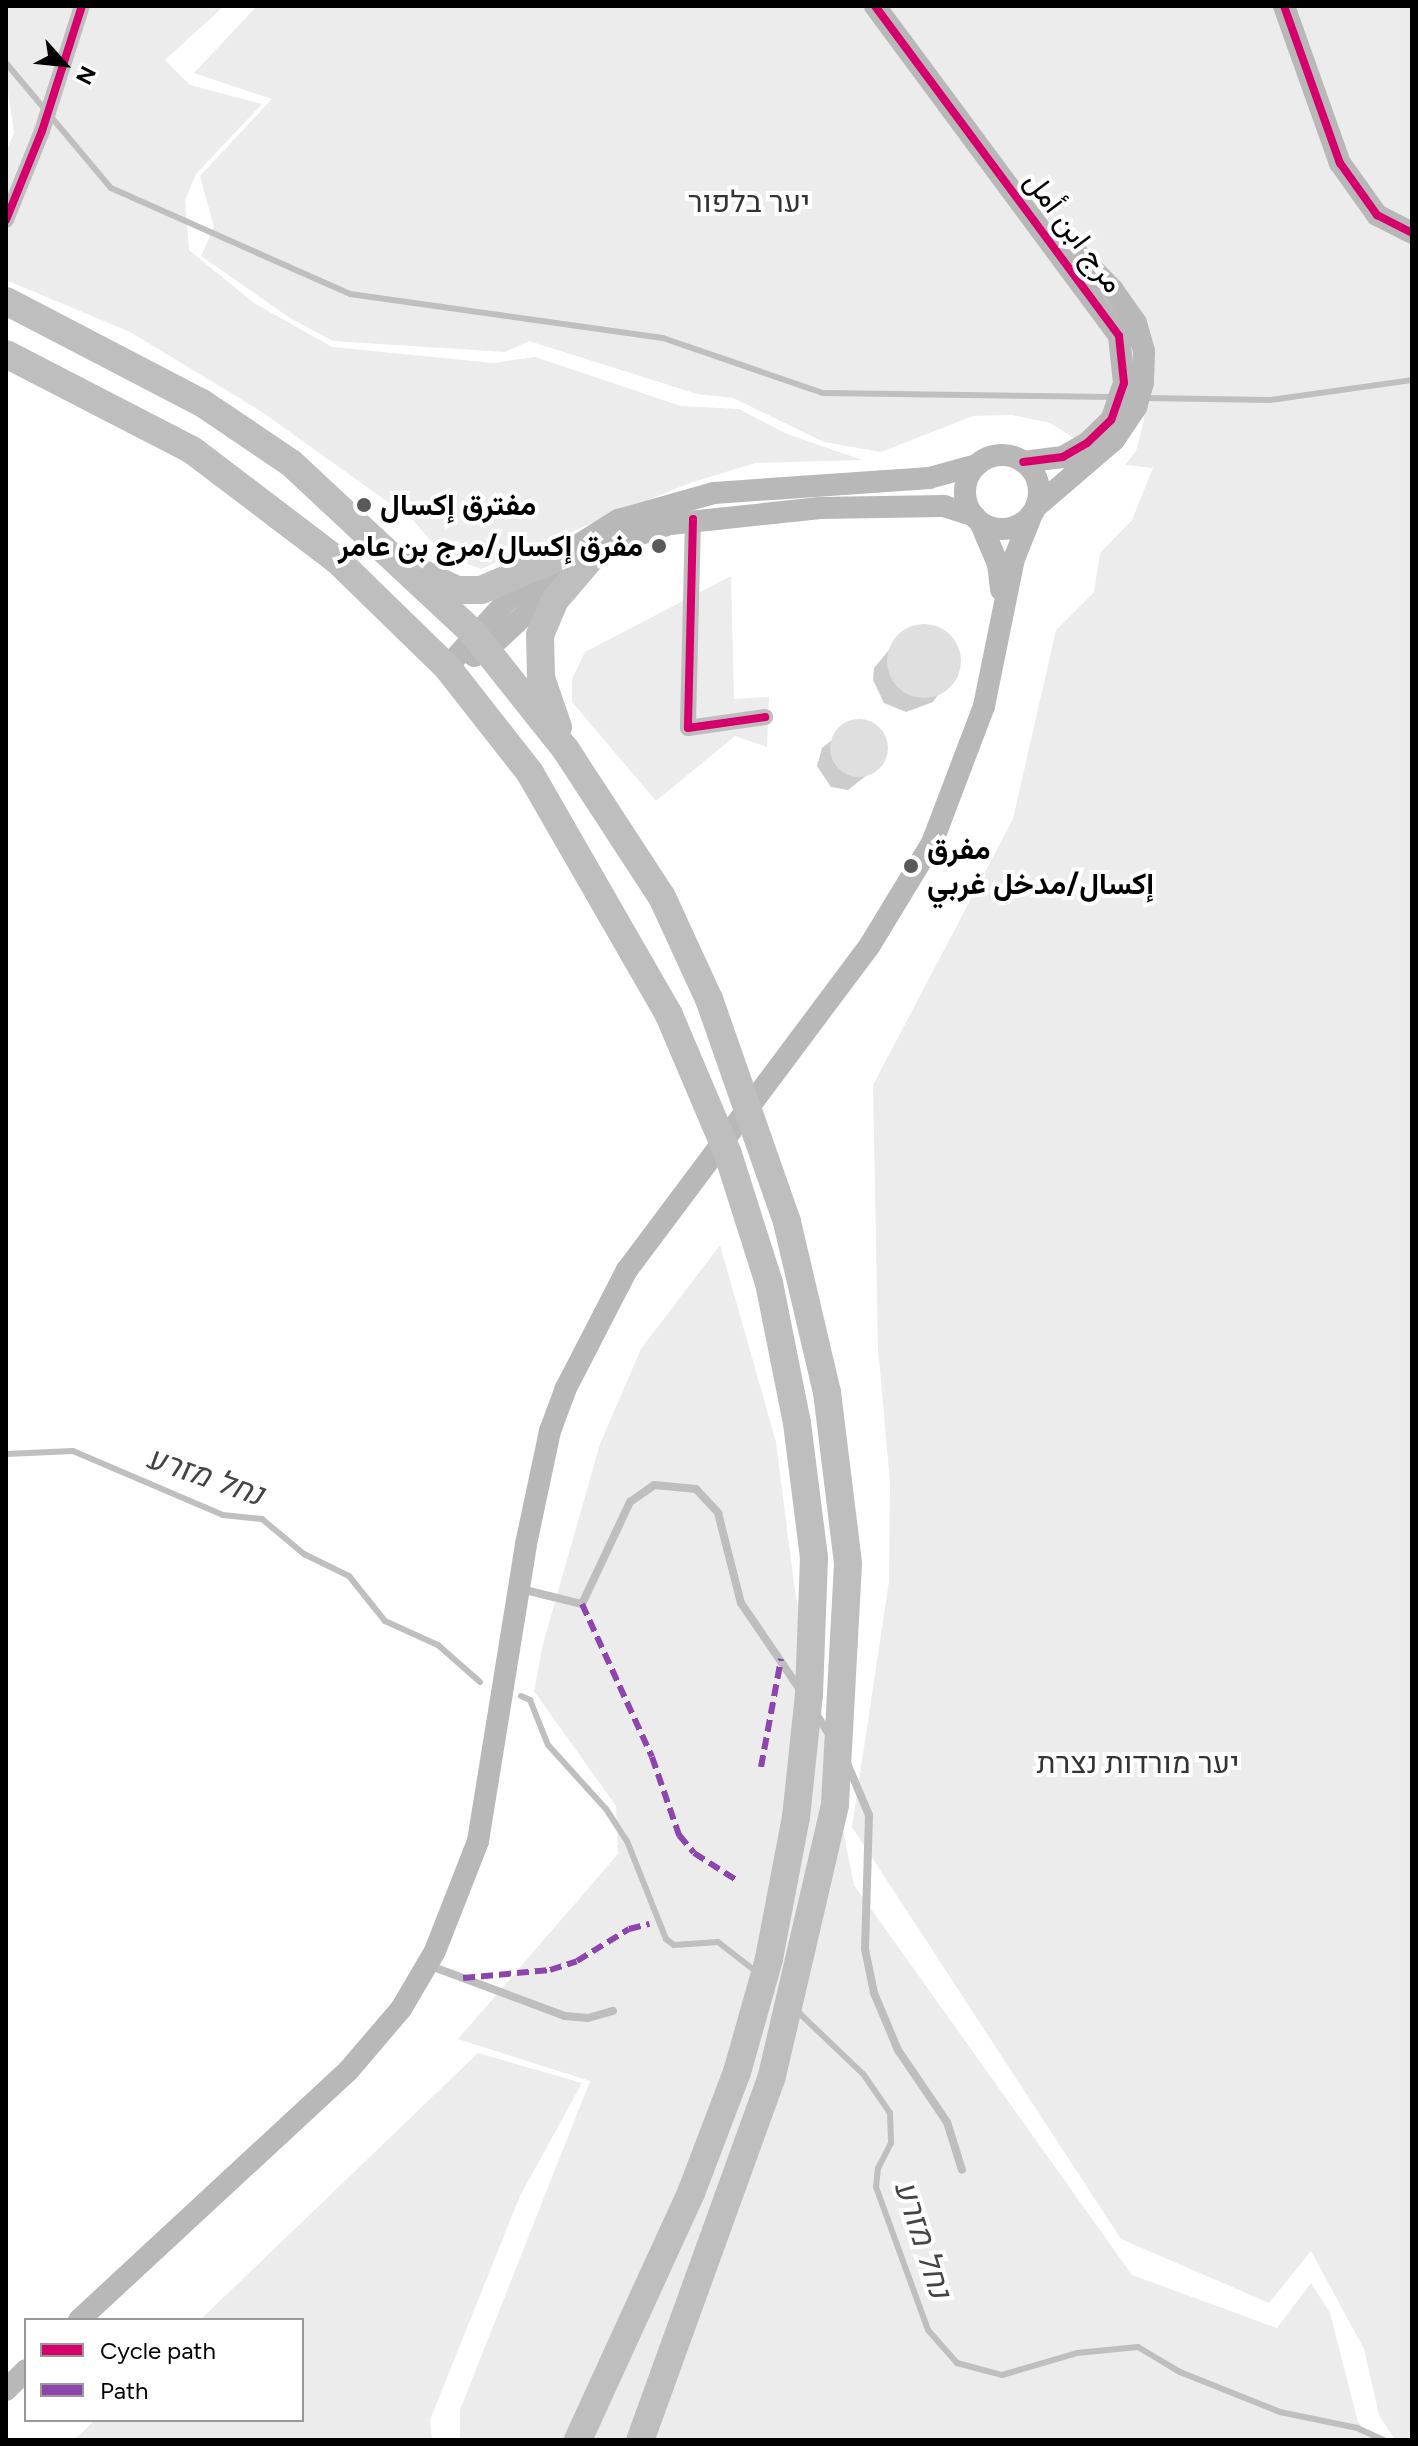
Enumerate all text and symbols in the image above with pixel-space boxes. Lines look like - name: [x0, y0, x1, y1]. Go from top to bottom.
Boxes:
- north arrow: [24, 24, 104, 104]
- text: N: [70, 61, 102, 89]
- street label: مرج ابن أمل: [1017, 164, 1131, 300]
- park label: יער בלפור: [688, 184, 810, 220]
- place label: مفترق إكسال: [380, 487, 536, 523]
- marker: مفترق إكسال: [355, 496, 373, 514]
- place label: مفرق إكسال/مرج بن عامر: [338, 528, 643, 564]
- marker: مفرق إكسال/مرج بن عامر: [650, 537, 668, 555]
- place label: مفرق إكسال/مدخل غربي: [927, 831, 1154, 902]
- marker: مفرق إكسال/مدخل غربي: [902, 857, 920, 875]
- water label: נחל מזרע: [141, 1438, 269, 1514]
- park label: יער מורדות נצרת: [1037, 1745, 1239, 1781]
- water label: נחל מזרע: [886, 2175, 960, 2303]
- legend: [24, 2318, 304, 2422]
- text: Cycle path: [100, 2336, 216, 2365]
- text: Path: [100, 2376, 148, 2405]

